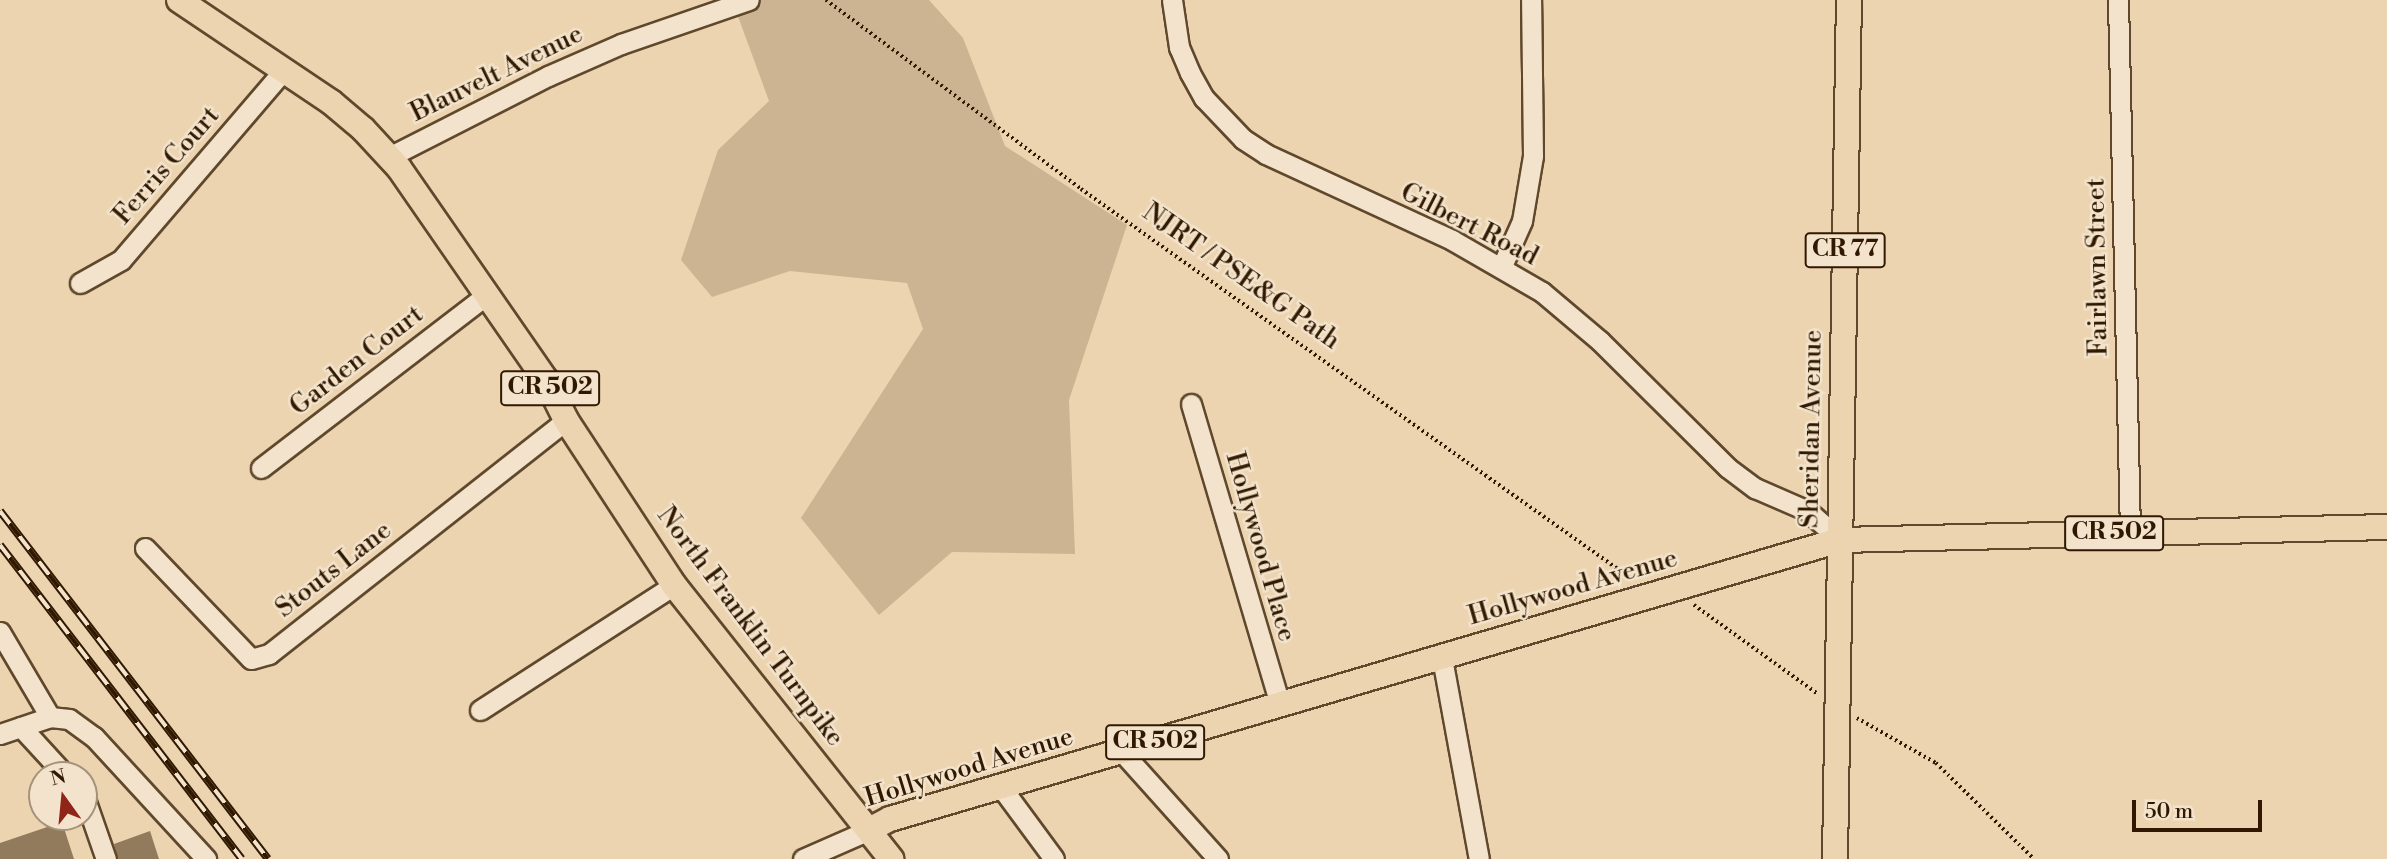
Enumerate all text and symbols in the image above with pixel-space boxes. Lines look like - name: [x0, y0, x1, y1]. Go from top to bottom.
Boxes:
- street label: Blauvelt Avenue: [406, 19, 588, 129]
- street label: Ferris Court: [107, 101, 227, 231]
- street label: Gilbert Road: [1395, 177, 1543, 273]
- street label: Fairlawn Street: [2081, 178, 2115, 356]
- street label: NJRT / PSE&G Path: [1136, 197, 1346, 357]
- road number: CR 77: [1803, 230, 1887, 270]
- street label: Garden Court: [284, 299, 430, 423]
- street label: Sheridan Avenue: [1795, 330, 1829, 528]
- road number: CR 502: [499, 368, 601, 408]
- street label: Hollywood Place: [1218, 449, 1302, 645]
- street label: North Franklin Turnpike: [650, 501, 850, 753]
- road number: CR 502: [2063, 512, 2165, 554]
- street label: Stouts Lane: [270, 515, 398, 625]
- street label: Hollywood Avenue: [1465, 543, 1681, 633]
- street label: Hollywood Avenue: [861, 721, 1077, 815]
- road number: CR 502: [1104, 722, 1206, 762]
- north arrow: [28, 761, 98, 831]
- text: N: [48, 764, 68, 791]
- scale bar: [2135, 786, 2264, 830]
- text: 50 m: [2145, 799, 2193, 825]

